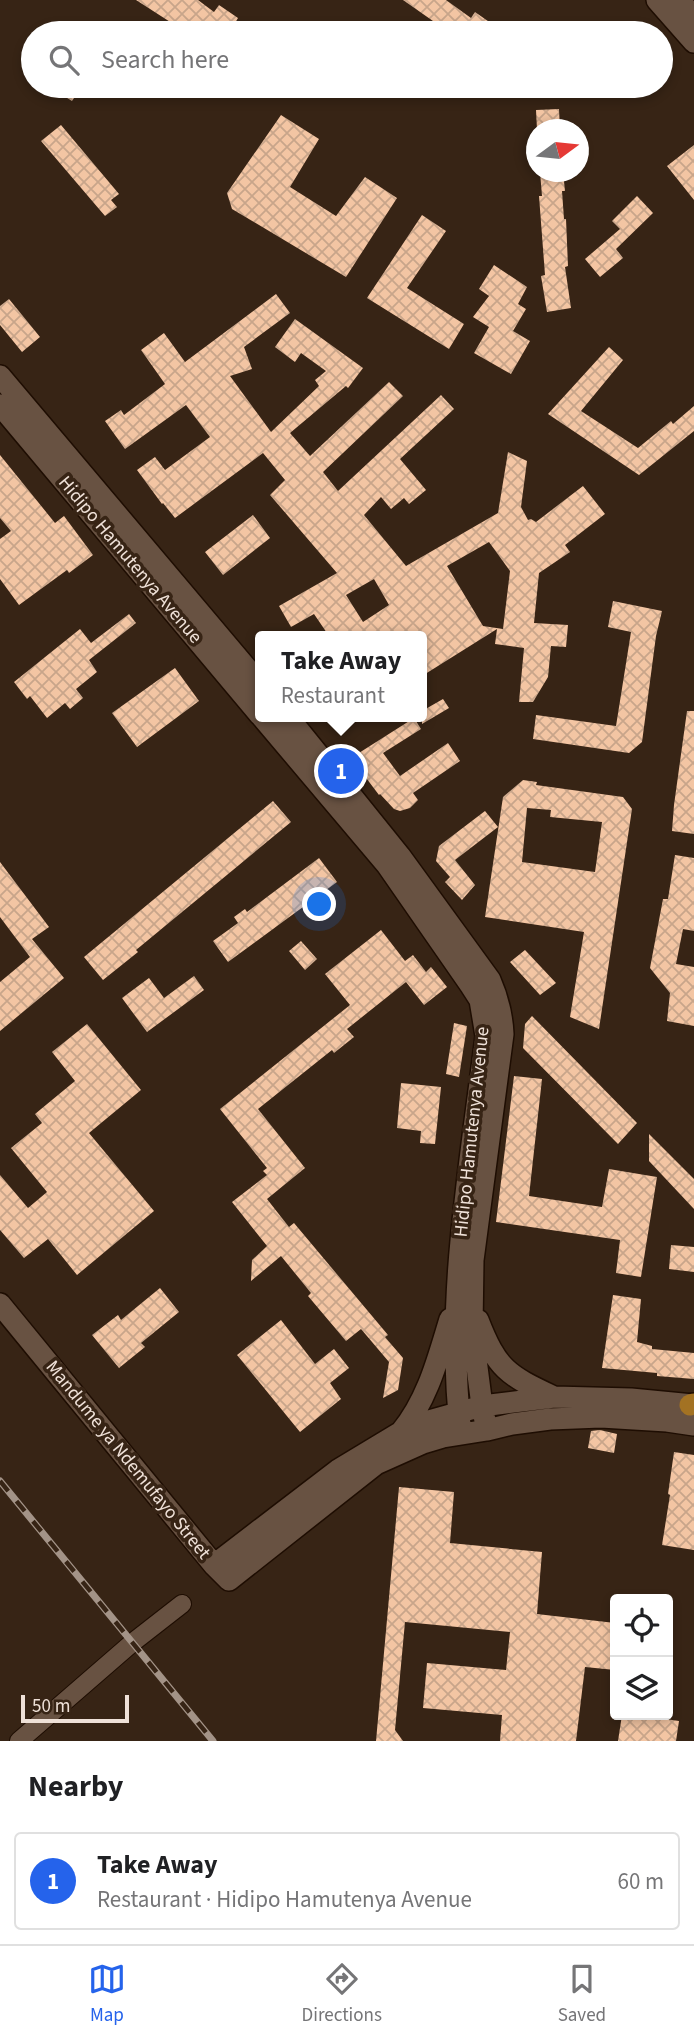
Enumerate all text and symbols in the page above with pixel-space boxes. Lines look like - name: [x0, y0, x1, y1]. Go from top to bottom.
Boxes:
- search box: [21, 21, 673, 98]
- icon: search: [45, 41, 83, 79]
- text: Search here: [101, 41, 229, 78]
- north arrow: [526, 119, 589, 182]
- street label: Hidipo Hamutenya Avenue: [52, 470, 208, 650]
- popup: [255, 631, 427, 722]
- text: Take Away: [281, 642, 401, 679]
- text: Restaurant: [281, 679, 385, 712]
- pin: 1: [318, 745, 364, 797]
- your location: [302, 887, 336, 921]
- street label: Hidipo Hamutenya Avenue: [448, 1025, 496, 1239]
- street label: Mandume ya Ndemufayo Street: [39, 1355, 217, 1566]
- map controls: [610, 1594, 673, 1720]
- button: locate: [610, 1594, 673, 1657]
- button: layers: [610, 1657, 673, 1720]
- scale bar: [21, 1692, 130, 1724]
- text: 50 m: [32, 1693, 70, 1720]
- text: Nearby: [28, 1765, 123, 1808]
- text: Take Away: [97, 1846, 218, 1883]
- text: 1: [47, 1865, 59, 1898]
- text: 60 m: [617, 1865, 664, 1898]
- text: Restaurant · Hidipo Hamutenya Avenue: [97, 1883, 472, 1916]
- tab: Map: [88, 1960, 126, 2029]
- tab: Directions: [302, 1960, 382, 2029]
- tab: Saved: [558, 1960, 606, 2029]

